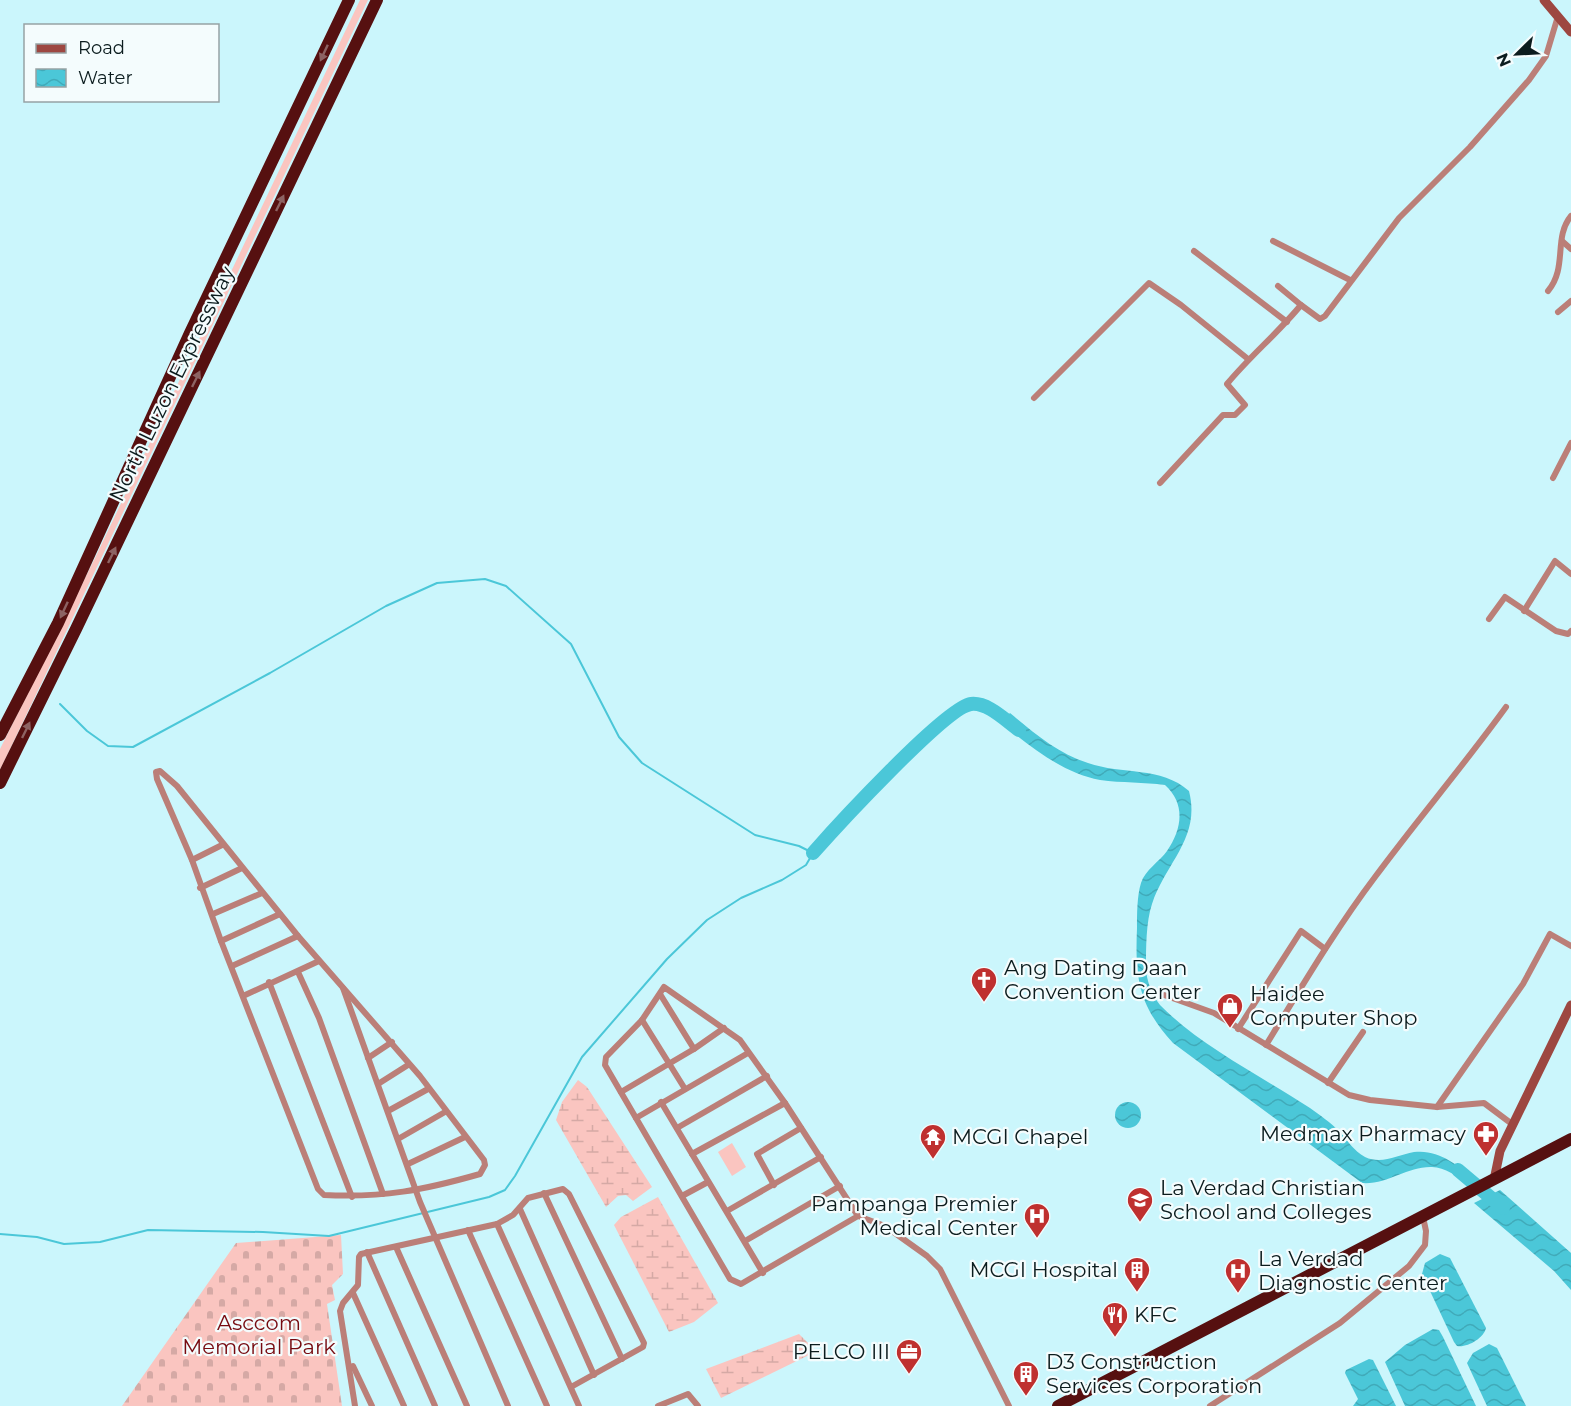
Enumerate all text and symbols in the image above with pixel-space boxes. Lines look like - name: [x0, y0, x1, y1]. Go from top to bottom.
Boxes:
- legend: [24, 24, 219, 102]
- north arrow: [1487, 24, 1547, 84]
- text: Road: [78, 37, 125, 59]
- one-way arrow: [319, 44, 328, 61]
- text: N: [1492, 50, 1515, 70]
- text: Water: [78, 67, 133, 89]
- one-way arrow: [276, 195, 285, 212]
- street label: North Luzon Expressway: [104, 262, 240, 505]
- one-way arrow: [192, 371, 201, 388]
- one-way arrow: [107, 547, 116, 564]
- one-way arrow: [59, 602, 68, 619]
- one-way arrow: [21, 722, 31, 739]
- place label: Ang Dating Daan Convention Center: [1004, 955, 1201, 1004]
- church icon: Ang Dating Daan Convention Center: [969, 965, 999, 1003]
- place label: Haidee Computer Shop: [1250, 981, 1417, 1030]
- shop icon: Haidee Computer Shop: [1215, 991, 1245, 1029]
- pharmacy icon: Medmax Pharmacy: [1471, 1119, 1501, 1157]
- place label: Medmax Pharmacy: [1260, 1121, 1467, 1146]
- temple icon: MCGI Chapel: [918, 1122, 948, 1160]
- place label: MCGI Chapel: [952, 1124, 1088, 1149]
- place label: La Verdad Christian School and Colleges: [1160, 1175, 1371, 1224]
- school or university icon: La Verdad Christian School and Colleges: [1125, 1185, 1155, 1223]
- place label: Pampanga Premier Medical Center: [811, 1191, 1018, 1240]
- hospital icon: Pampanga Premier Medical Center: [1022, 1201, 1052, 1239]
- place label: La Verdad Diagnostic Center: [1258, 1246, 1447, 1295]
- building icon: MCGI Hospital: [1122, 1255, 1152, 1293]
- hospital icon: La Verdad Diagnostic Center: [1223, 1256, 1253, 1294]
- place label: MCGI Hospital: [969, 1257, 1118, 1282]
- restaurant icon: KFC: [1100, 1300, 1130, 1338]
- place label: KFC: [1134, 1302, 1177, 1327]
- park label: Asccom Memorial Park: [182, 1310, 336, 1359]
- office icon: PELCO III: [894, 1337, 924, 1375]
- place label: PELCO III: [793, 1339, 890, 1364]
- place label: D3 Construction Services Corporation: [1046, 1349, 1262, 1398]
- building icon: D3 Construction Services Corporation: [1011, 1359, 1041, 1397]

